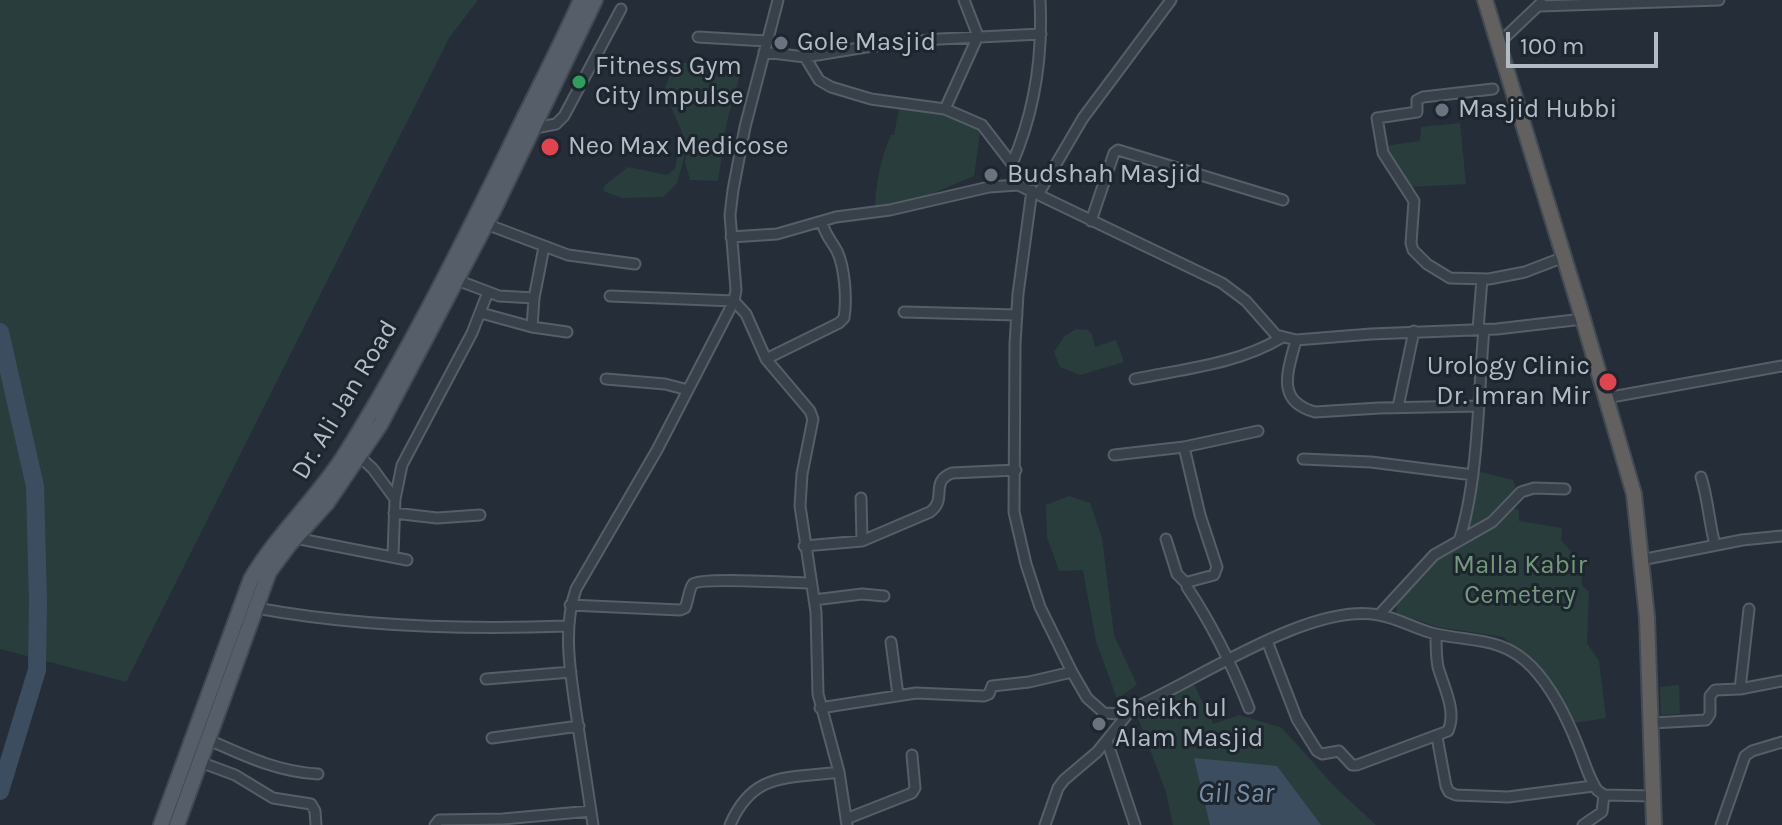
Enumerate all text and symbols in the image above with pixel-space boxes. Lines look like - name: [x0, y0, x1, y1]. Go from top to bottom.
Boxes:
- scale bar: [1510, 16, 1662, 66]
- place label: Gole Masjid: [797, 27, 936, 59]
- text: 100 m: [1520, 32, 1585, 60]
- marker: Gole Masjid: [772, 34, 790, 52]
- place label: Fitness Gym City Impulse: [595, 51, 744, 112]
- marker: Fitness Gym City Impulse: [570, 73, 588, 91]
- place label: Masjid Hubbi: [1458, 94, 1617, 126]
- marker: Masjid Hubbi: [1433, 101, 1451, 119]
- place label: Neo Max Medicose: [568, 131, 788, 163]
- marker: Neo Max Medicose: [539, 136, 561, 158]
- place label: Budshah Masjid: [1007, 159, 1201, 191]
- marker: Budshah Masjid: [982, 166, 1000, 184]
- street label: Dr. Ali Jan Road: [285, 315, 405, 485]
- place label: Urology Clinic Dr. Imran Mir: [1427, 351, 1590, 412]
- marker: Urology Clinic Dr. Imran Mir: [1597, 371, 1619, 393]
- park label: Malla Kabir Cemetery: [1453, 550, 1587, 612]
- place label: Sheikh ul Alam Masjid: [1115, 693, 1263, 754]
- marker: Sheikh ul Alam Masjid: [1090, 715, 1108, 733]
- water label: Gil Sar: [1198, 777, 1274, 811]

